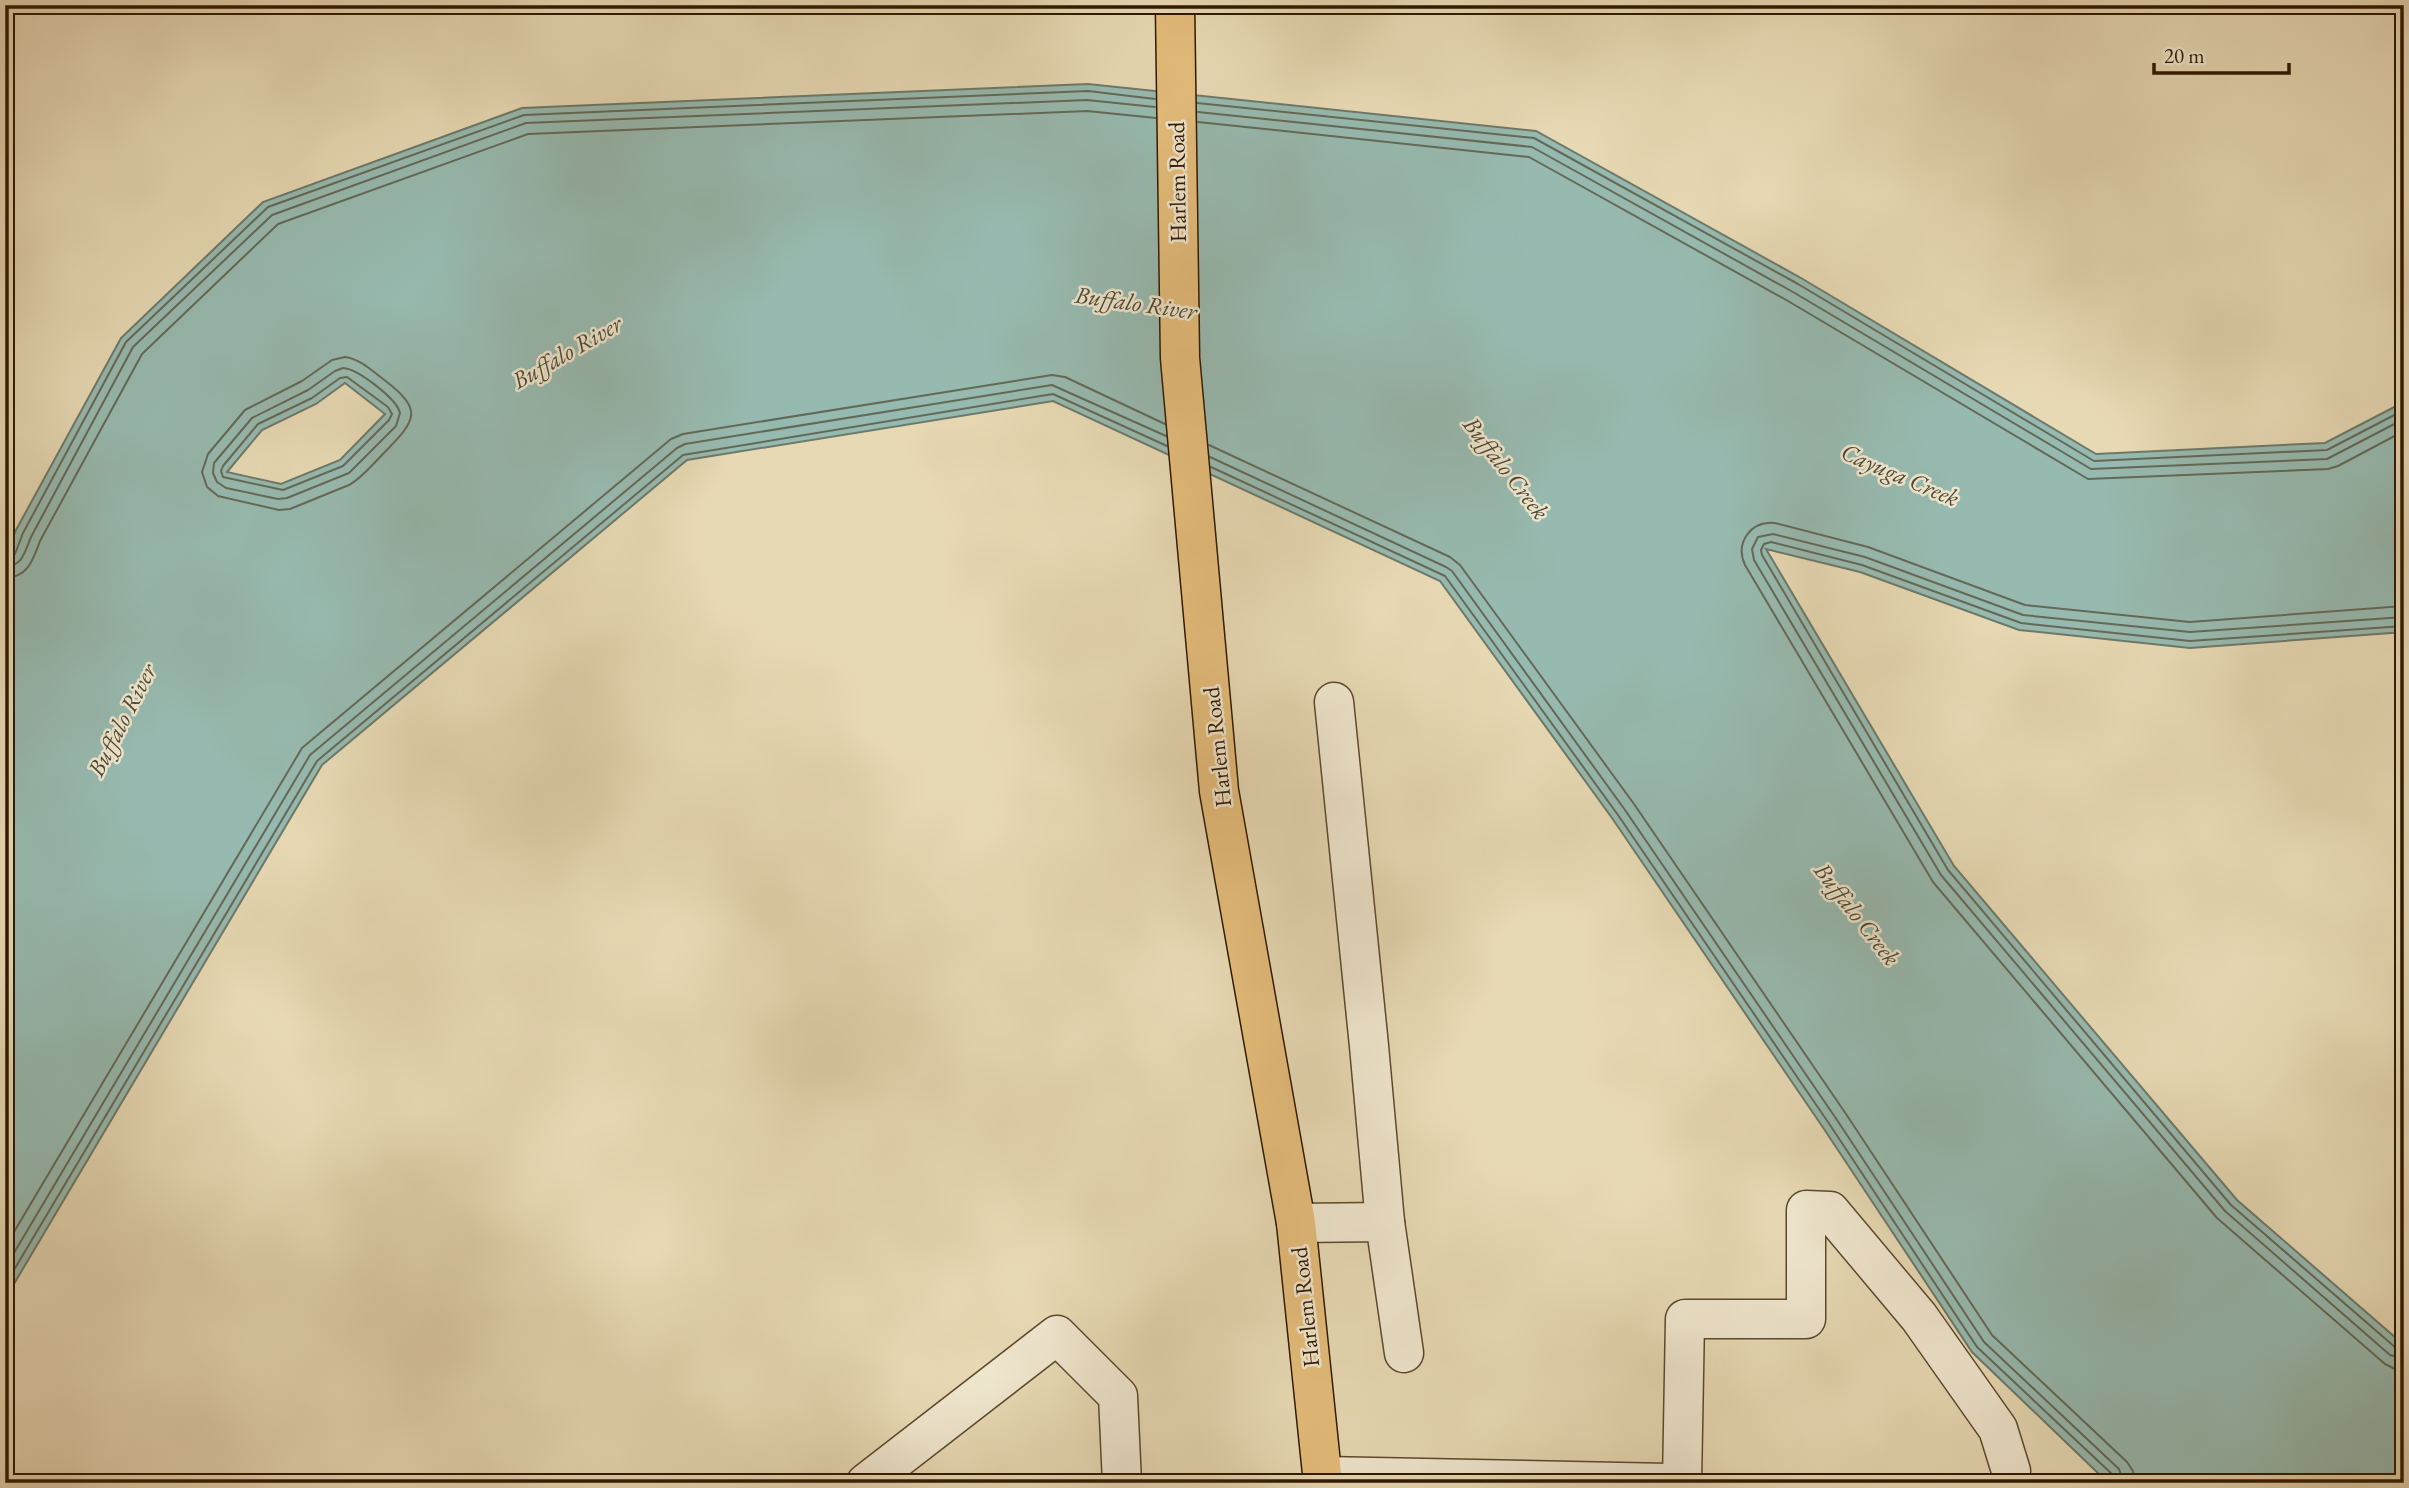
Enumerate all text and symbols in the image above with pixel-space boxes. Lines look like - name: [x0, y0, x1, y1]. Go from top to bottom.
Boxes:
- scale bar: [2154, 32, 2288, 76]
- text: 20 m: [2164, 42, 2205, 69]
- street label: Harlem Road: [1161, 121, 1193, 243]
- water label: Buffalo River: [1072, 279, 1201, 327]
- water label: Buffalo River: [505, 307, 629, 396]
- water label: Buffalo Creek: [1456, 409, 1556, 526]
- water label: Cayuga Creek: [1836, 436, 1964, 513]
- water label: Buffalo River: [80, 657, 164, 782]
- street label: Harlem Road: [1196, 685, 1238, 809]
- water label: Buffalo Creek: [1807, 855, 1907, 972]
- street label: Harlem Road: [1284, 1245, 1326, 1369]

